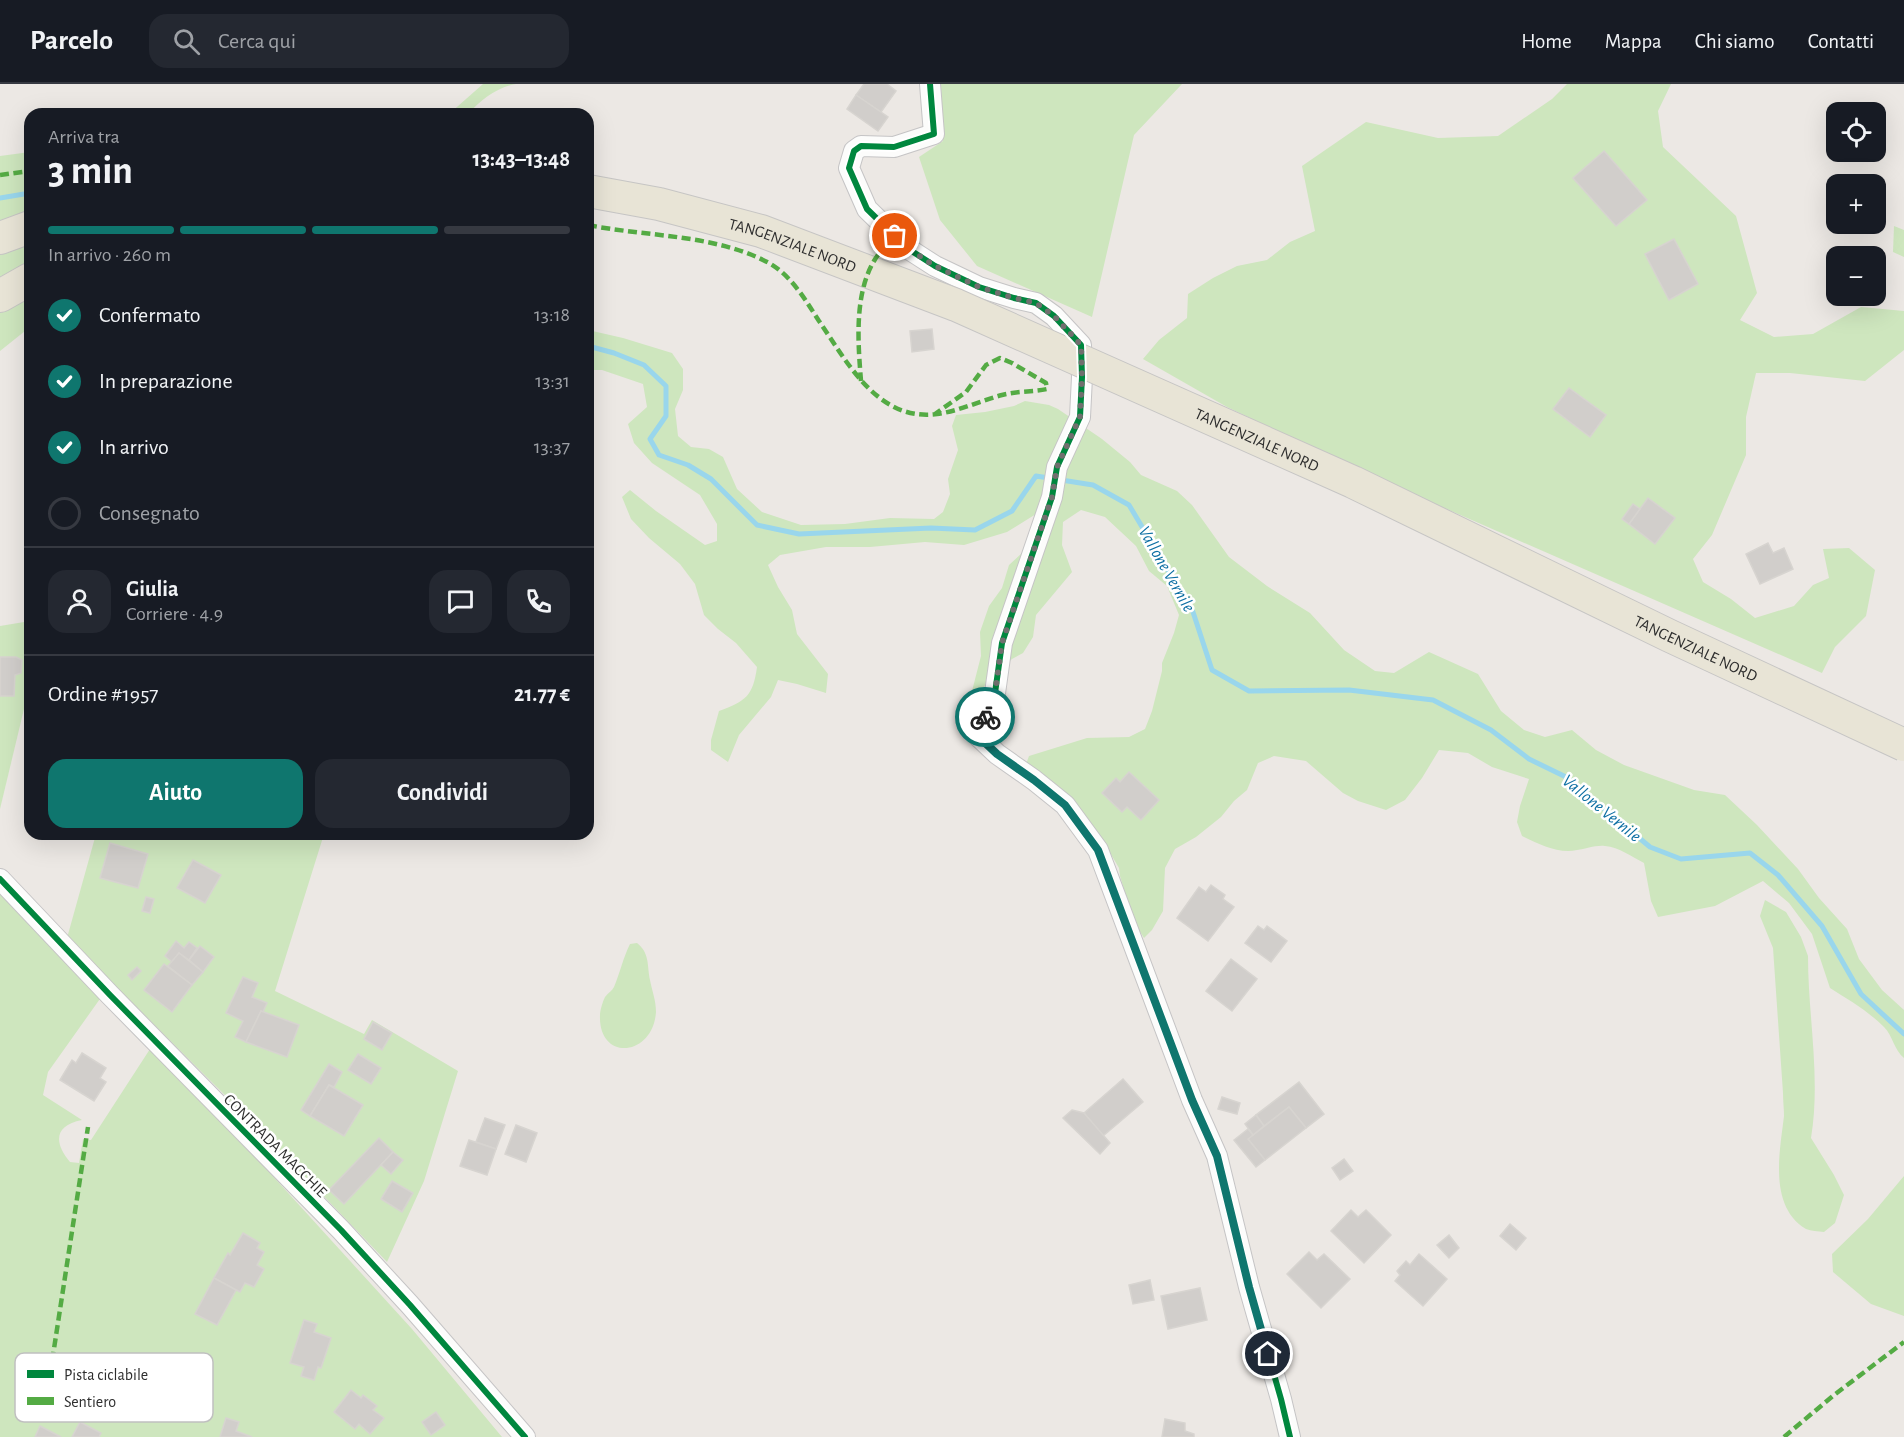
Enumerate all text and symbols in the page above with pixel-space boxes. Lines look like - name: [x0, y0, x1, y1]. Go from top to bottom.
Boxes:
- search box: [149, 14, 569, 68]
- icon: search: [170, 25, 203, 58]
- text: Parcelo: [30, 27, 113, 55]
- text: Cerca qui: [218, 30, 296, 52]
- text: Home: [1521, 31, 1572, 52]
- text: Mappa: [1605, 31, 1662, 52]
- text: Chi siamo: [1695, 31, 1775, 52]
- text: Contatti: [1808, 31, 1874, 52]
- map controls: [1826, 102, 1886, 306]
- button: locate: [1826, 102, 1886, 162]
- text: Arriva tra: [48, 127, 120, 147]
- text: 13:43–13:48: [473, 148, 570, 170]
- text: 3 min: [48, 152, 133, 191]
- button: +: [1826, 174, 1886, 234]
- pin: [869, 210, 920, 261]
- street label: TANGENZIALE NORD: [727, 216, 858, 275]
- icon: bag: [878, 219, 911, 252]
- text: In arrivo · 260 m: [48, 245, 171, 265]
- button: −: [1826, 246, 1886, 306]
- icon: check: [48, 299, 81, 332]
- text: Confermato: [99, 304, 201, 326]
- text: 13:18: [534, 305, 570, 325]
- icon: check: [48, 365, 81, 398]
- text: In preparazione: [99, 370, 233, 392]
- text: 13:31: [535, 371, 570, 391]
- street label: TANGENZIALE NORD: [1192, 406, 1321, 475]
- icon: check: [48, 431, 81, 464]
- text: In arrivo: [99, 436, 169, 458]
- text: 13:37: [534, 437, 570, 457]
- text: Consegnato: [99, 502, 200, 524]
- water label: Vallone Vernile: [1134, 524, 1198, 616]
- button: person: [48, 570, 111, 633]
- button: chat: [429, 570, 492, 633]
- button: phone: [507, 570, 570, 633]
- text: Giulia: [126, 578, 179, 600]
- text: Corriere · 4.9: [126, 604, 223, 624]
- street label: TANGENZIALE NORD: [1631, 613, 1760, 685]
- text: Ordine #1957: [48, 683, 159, 705]
- text: 21.77 €: [514, 683, 570, 705]
- courier: [955, 687, 1015, 747]
- icon: bike: [969, 701, 1002, 734]
- button: Aiuto: [48, 759, 303, 828]
- button: Condividi: [315, 759, 570, 828]
- water label: Vallone Vernile: [1559, 772, 1644, 846]
- street label: CONTRADA MACCHIE: [221, 1091, 330, 1200]
- pin: [1242, 1328, 1293, 1379]
- icon: home: [1251, 1337, 1284, 1370]
- legend: [15, 1353, 213, 1422]
- text: Pista ciclabile: [64, 1367, 148, 1383]
- text: Sentiero: [64, 1394, 116, 1410]

